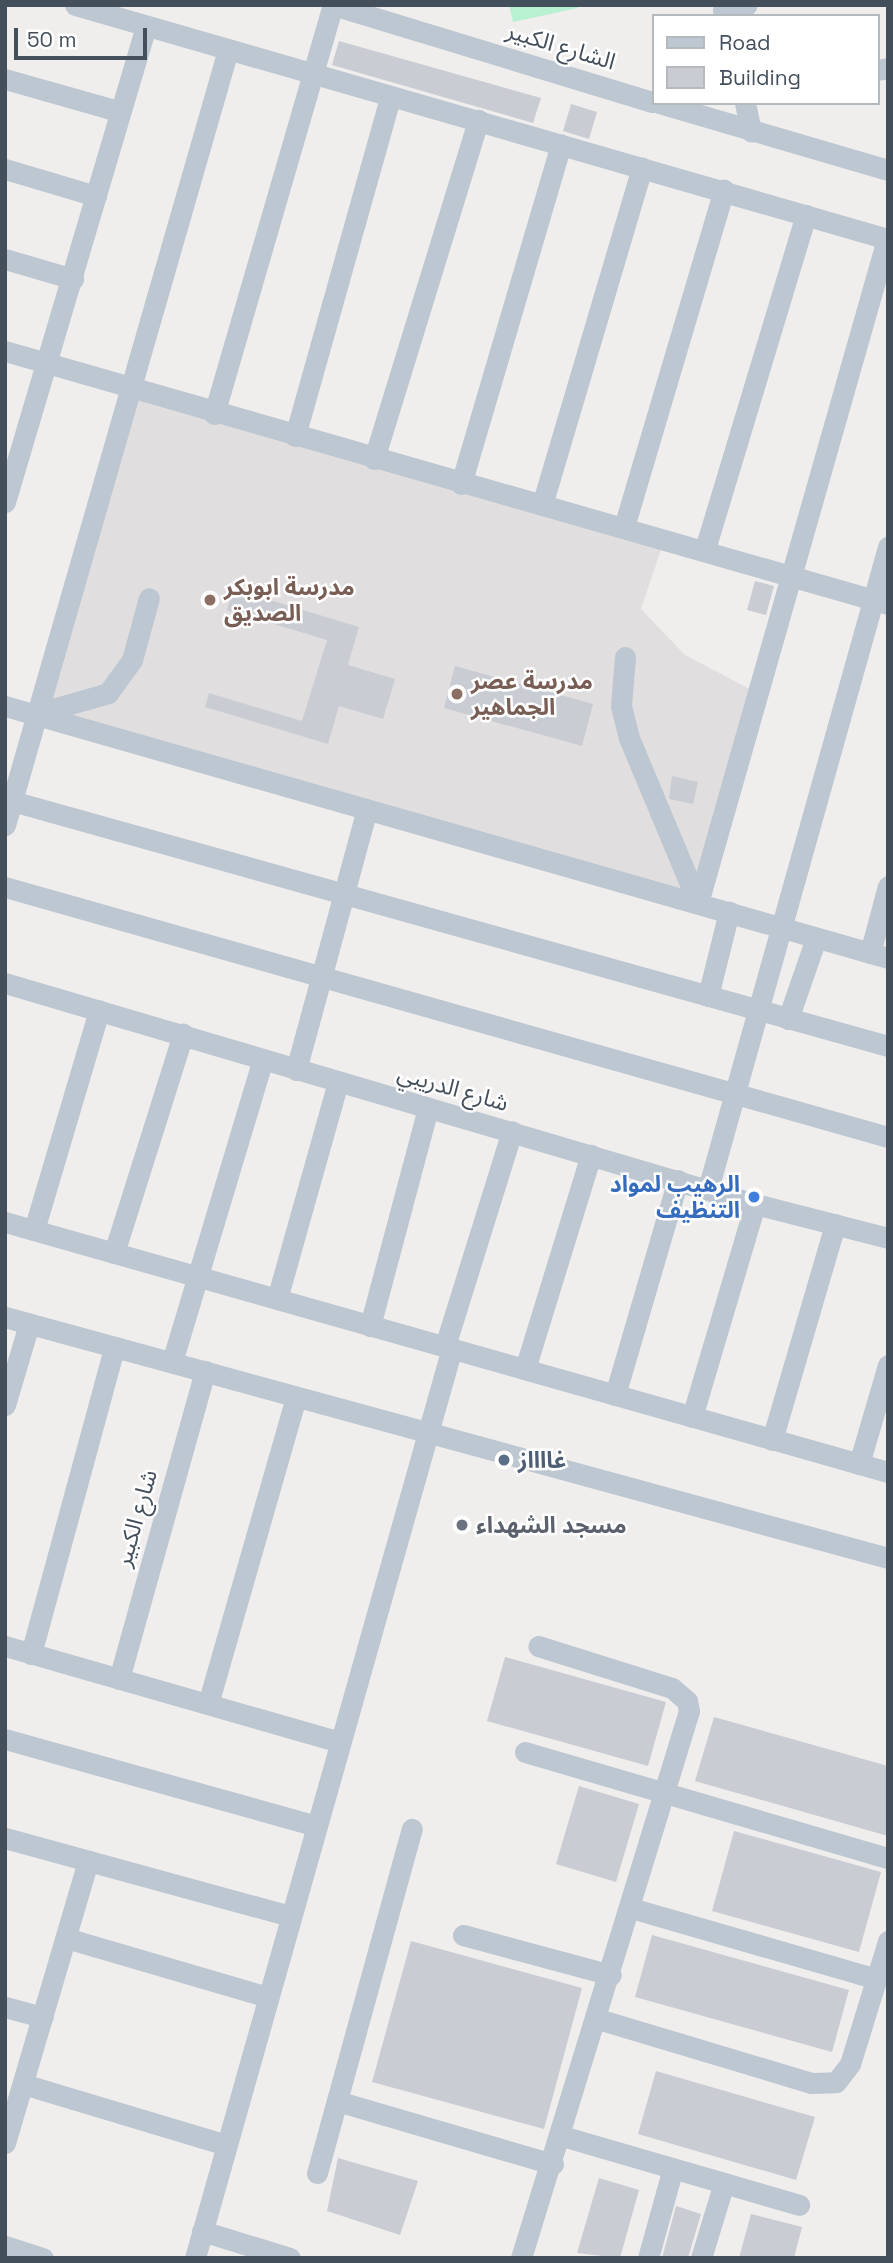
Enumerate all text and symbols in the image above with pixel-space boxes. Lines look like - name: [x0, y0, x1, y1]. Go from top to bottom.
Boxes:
- scale bar: [18, 14, 150, 58]
- legend: [652, 14, 879, 105]
- street label: الشارع الكبير: [503, 16, 619, 76]
- text: 50 m: [27, 26, 77, 53]
- text: Road: [719, 29, 771, 56]
- text: Building: [719, 64, 801, 91]
- place label: مدرسة ابوبكر الصديق: [224, 573, 355, 627]
- marker: مدرسة ابوبكر الصديق: [202, 592, 218, 608]
- place label: مدرسة عصر الجماهير: [471, 667, 593, 721]
- marker: مدرسة عصر الجماهير: [449, 686, 465, 702]
- street label: شارع الدريبي: [394, 1059, 512, 1117]
- place label: الرهيب لمواد التنظيف: [610, 1170, 740, 1224]
- marker: الرهيب لمواد التنظيف: [746, 1189, 762, 1205]
- place label: غااااز: [518, 1446, 566, 1474]
- marker: غااااز: [496, 1452, 512, 1468]
- street label: شارع الكبير: [109, 1466, 163, 1570]
- place label: مسجد الشهداء: [476, 1511, 627, 1539]
- marker: مسجد الشهداء: [454, 1517, 470, 1533]

